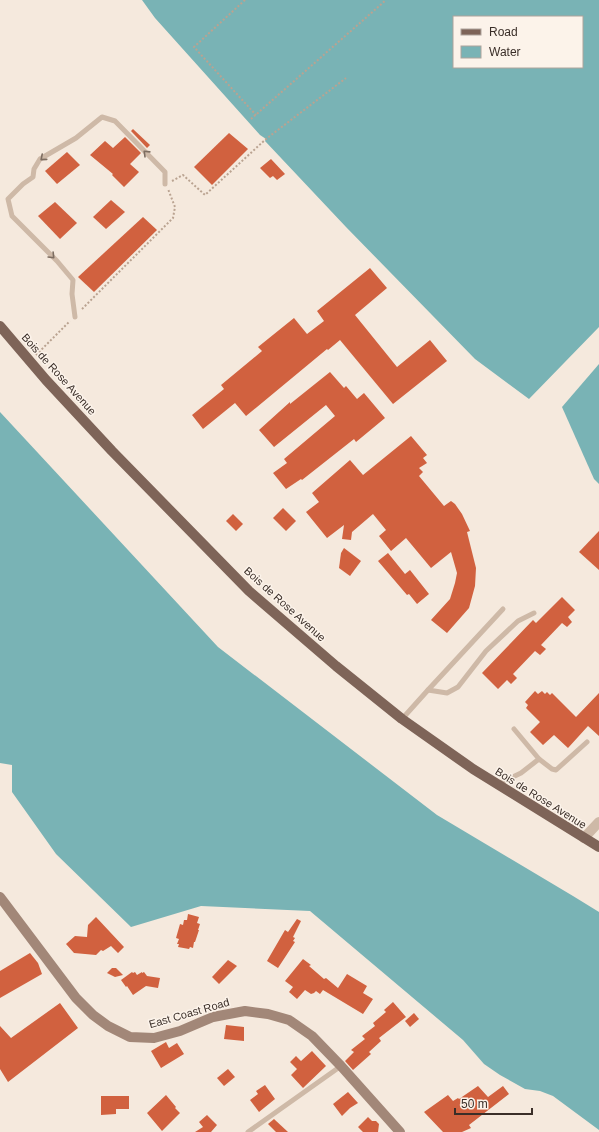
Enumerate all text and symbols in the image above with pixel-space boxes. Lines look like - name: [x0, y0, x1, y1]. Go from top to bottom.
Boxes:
- legend: [453, 16, 583, 68]
- text: Road: [489, 25, 518, 39]
- text: Water: [489, 45, 521, 59]
- one-way arrow: [143, 150, 151, 158]
- one-way arrow: [41, 153, 48, 160]
- one-way arrow: [47, 251, 54, 259]
- street label: Bois de Rose Avenue: [19, 331, 99, 417]
- street label: Bois de Rose Avenue: [242, 564, 328, 644]
- street label: Bois de Rose Avenue: [493, 765, 589, 831]
- street label: East Coast Road: [147, 996, 231, 1030]
- scale bar: [455, 1090, 532, 1116]
- text: 50 m: [461, 1097, 488, 1111]

